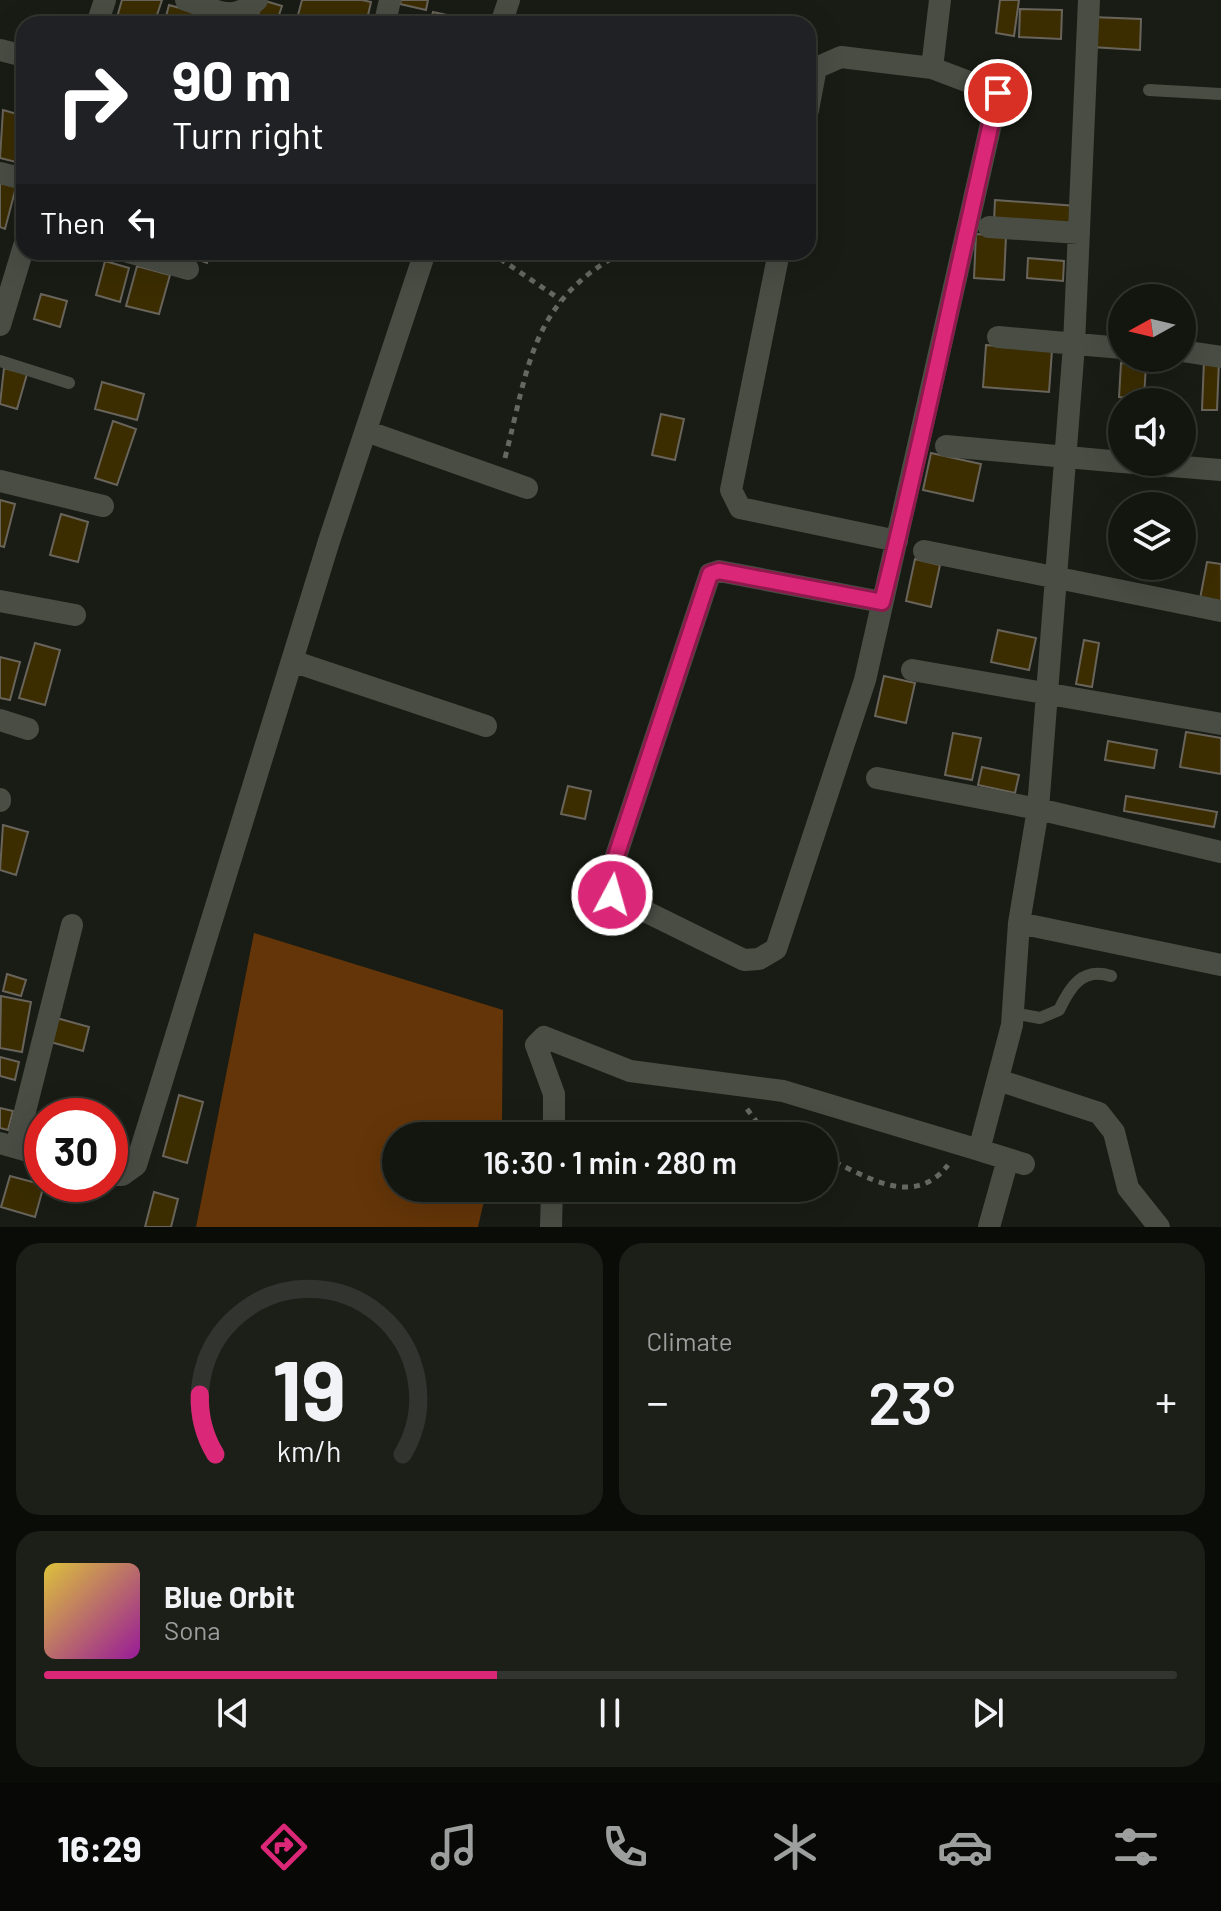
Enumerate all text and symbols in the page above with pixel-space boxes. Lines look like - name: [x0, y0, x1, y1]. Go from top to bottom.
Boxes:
- text: 90 m: [172, 45, 292, 112]
- icon: right: [40, 48, 144, 152]
- pin: [964, 59, 1032, 127]
- icon: arrive: [976, 71, 1020, 115]
- text: Turn right: [172, 113, 324, 156]
- icon: left: [121, 200, 165, 244]
- text: Then: [40, 204, 105, 240]
- north arrow: [1108, 284, 1196, 372]
- map controls: [1108, 284, 1196, 580]
- button: sound: [1108, 388, 1196, 476]
- button: layers: [1108, 492, 1196, 580]
- position arrow: [570, 853, 654, 937]
- speed limit sign: 30: [24, 1098, 128, 1202]
- text: 16:30 · 1 min · 280 m: [483, 1144, 737, 1180]
- text: Climate: [647, 1325, 733, 1356]
- text: 19: [272, 1338, 346, 1438]
- text: 23°: [868, 1365, 955, 1437]
- text: −: [647, 1374, 669, 1427]
- text: +: [1155, 1374, 1177, 1427]
- text: km/h: [277, 1433, 342, 1468]
- text: Blue Orbit: [164, 1578, 295, 1614]
- text: Sona: [164, 1614, 221, 1645]
- icon: previous: [211, 1691, 255, 1735]
- icon: pause: [588, 1691, 632, 1735]
- icon: next: [966, 1691, 1010, 1735]
- icon: directions: [256, 1819, 312, 1875]
- icon: music: [426, 1819, 482, 1875]
- icon: phone: [597, 1819, 653, 1875]
- icon: climate: [767, 1819, 823, 1875]
- icon: car: [937, 1819, 993, 1875]
- icon: filters: [1108, 1819, 1164, 1875]
- text: 16:29: [57, 1826, 142, 1869]

